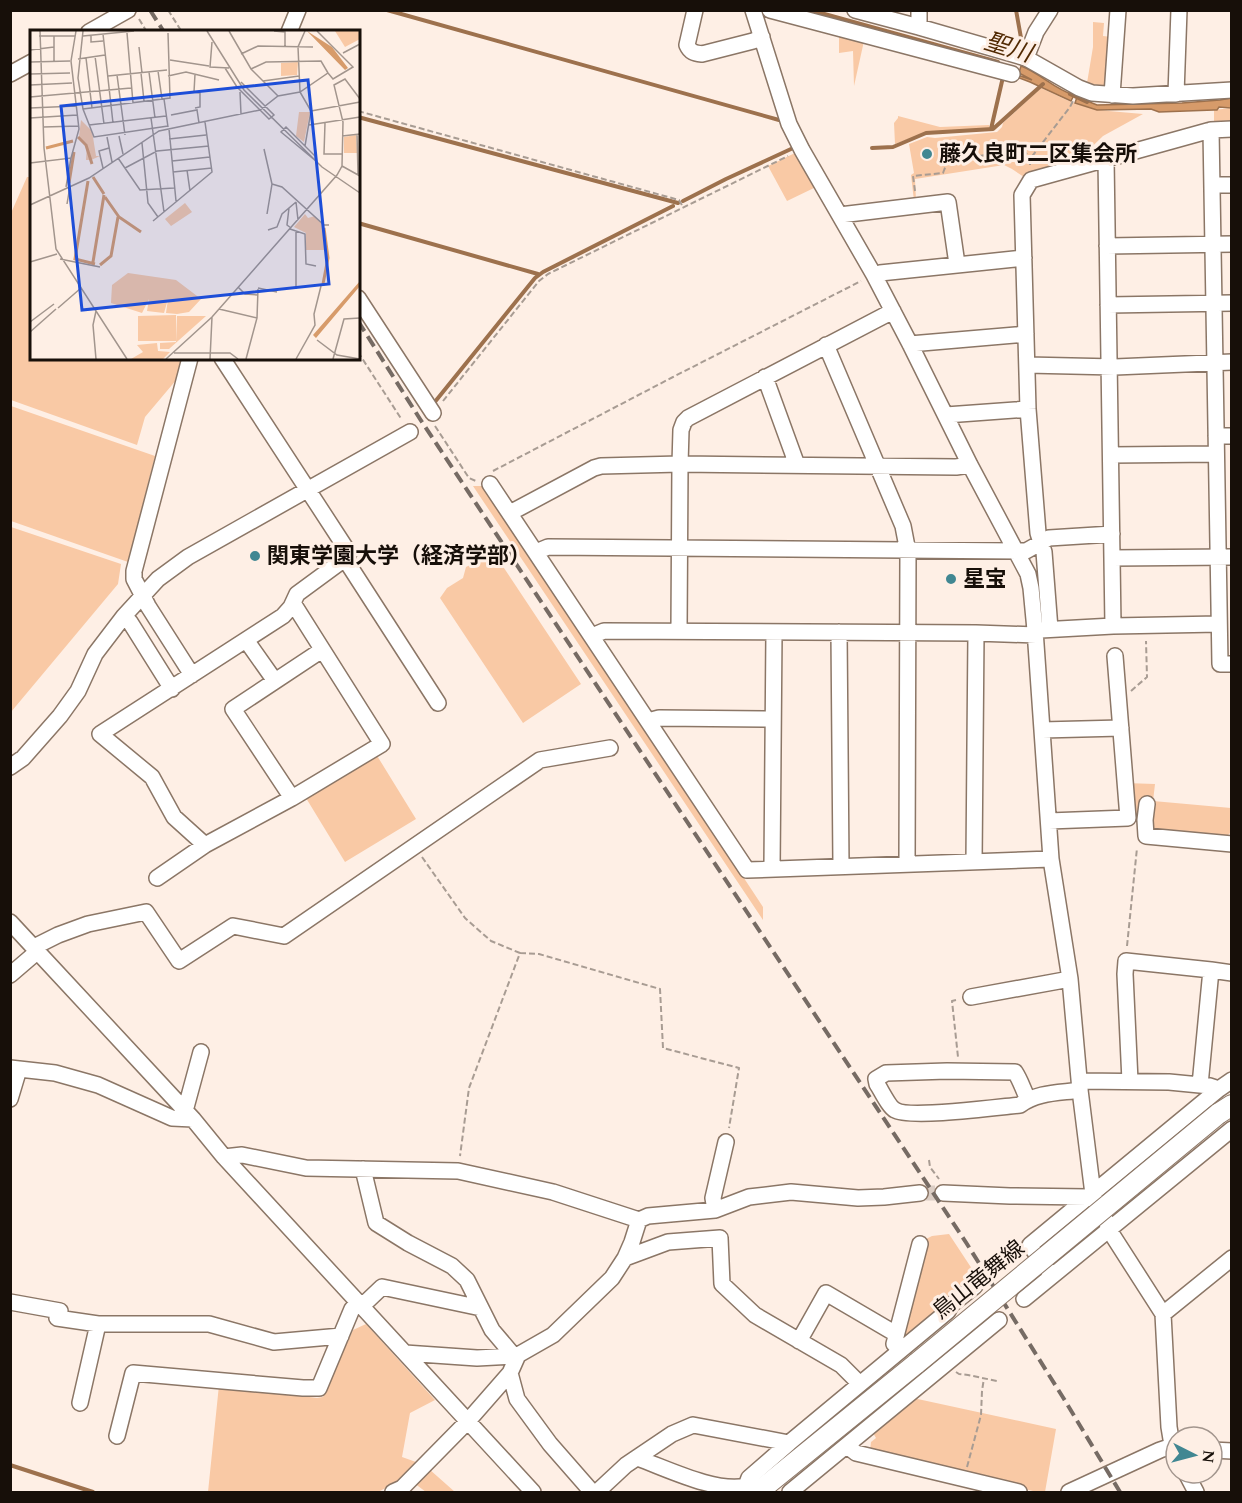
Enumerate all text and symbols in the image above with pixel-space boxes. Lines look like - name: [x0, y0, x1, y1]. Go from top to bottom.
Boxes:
- water label: 聖川: [980, 24, 1039, 73]
- inset map: [30, 30, 360, 360]
- place label: 藤久良町二区集会所: [939, 138, 1137, 171]
- marker: 藤久良町二区集会所: [920, 147, 934, 161]
- place label: 関東学園大学（経済学部）: [267, 540, 531, 573]
- marker: 関東学園大学（経済学部）: [248, 549, 262, 563]
- place label: 星宝: [963, 563, 1007, 596]
- marker: 星宝: [944, 572, 958, 586]
- street label: 鳥山竜舞線: [926, 1233, 1032, 1327]
- north arrow: [1164, 1425, 1224, 1485]
- text: N: [1195, 1449, 1221, 1464]

